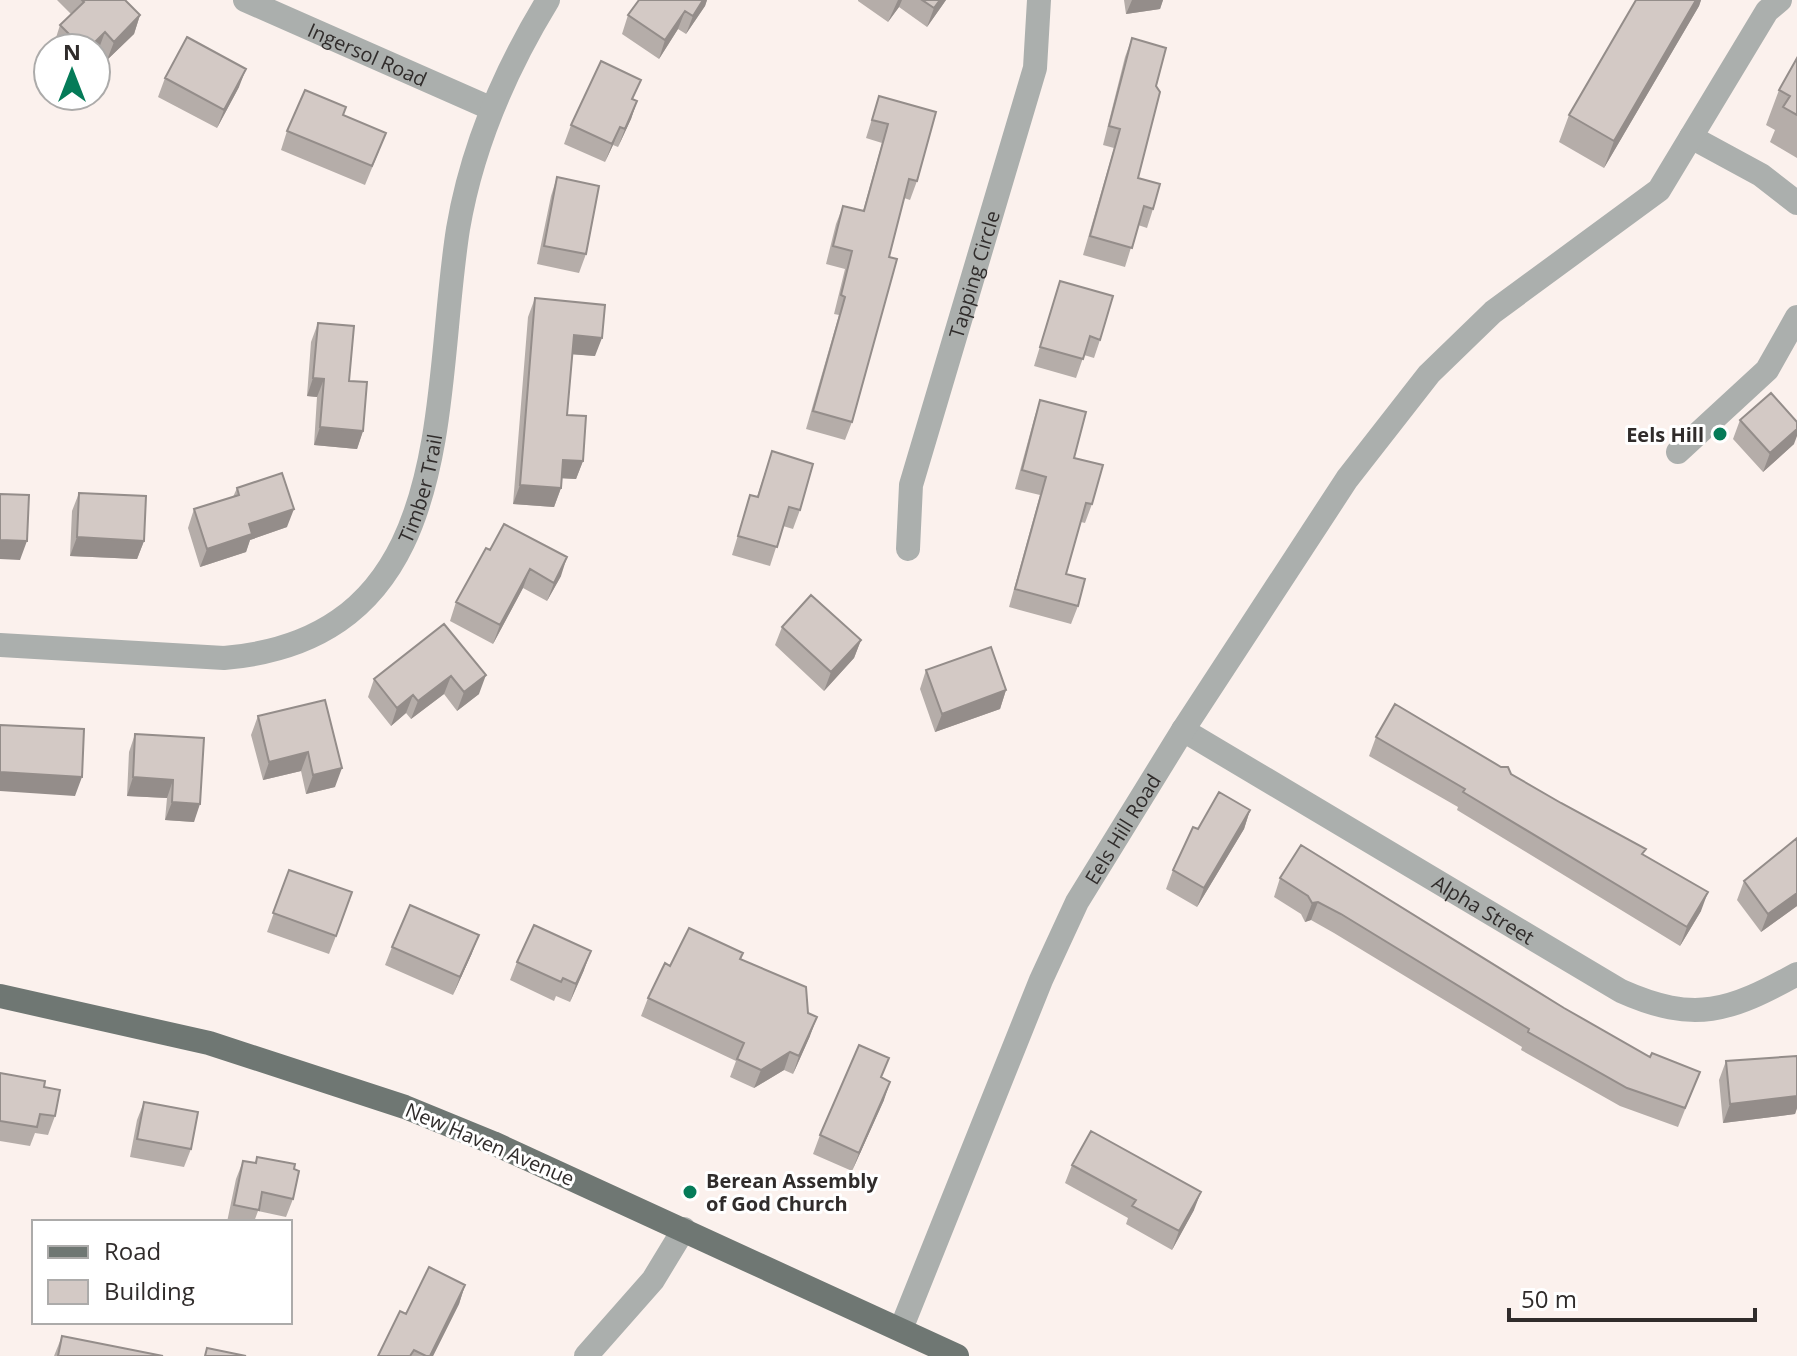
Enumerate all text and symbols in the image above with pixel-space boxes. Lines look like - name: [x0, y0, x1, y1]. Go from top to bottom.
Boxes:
- street label: Ingersol Road: [304, 16, 431, 92]
- north arrow: [32, 32, 112, 112]
- text: N: [63, 36, 81, 66]
- street label: Tapping Circle: [942, 207, 1005, 341]
- place label: Eels Hill: [1626, 421, 1704, 448]
- marker: Eels Hill: [1711, 425, 1729, 443]
- street label: Timber Trail: [391, 432, 448, 547]
- street label: Eels Hill Road: [1078, 768, 1166, 889]
- street label: Alpha Street: [1428, 868, 1540, 950]
- street label: New Haven Avenue: [401, 1096, 579, 1192]
- place label: Berean Assembly of God Church: [706, 1167, 878, 1217]
- marker: Berean Assembly of God Church: [681, 1183, 699, 1201]
- legend: [32, 1220, 292, 1324]
- text: Road: [104, 1234, 161, 1267]
- scale bar: [1509, 1272, 1755, 1322]
- text: Building: [104, 1274, 195, 1307]
- text: 50 m: [1521, 1282, 1577, 1315]

